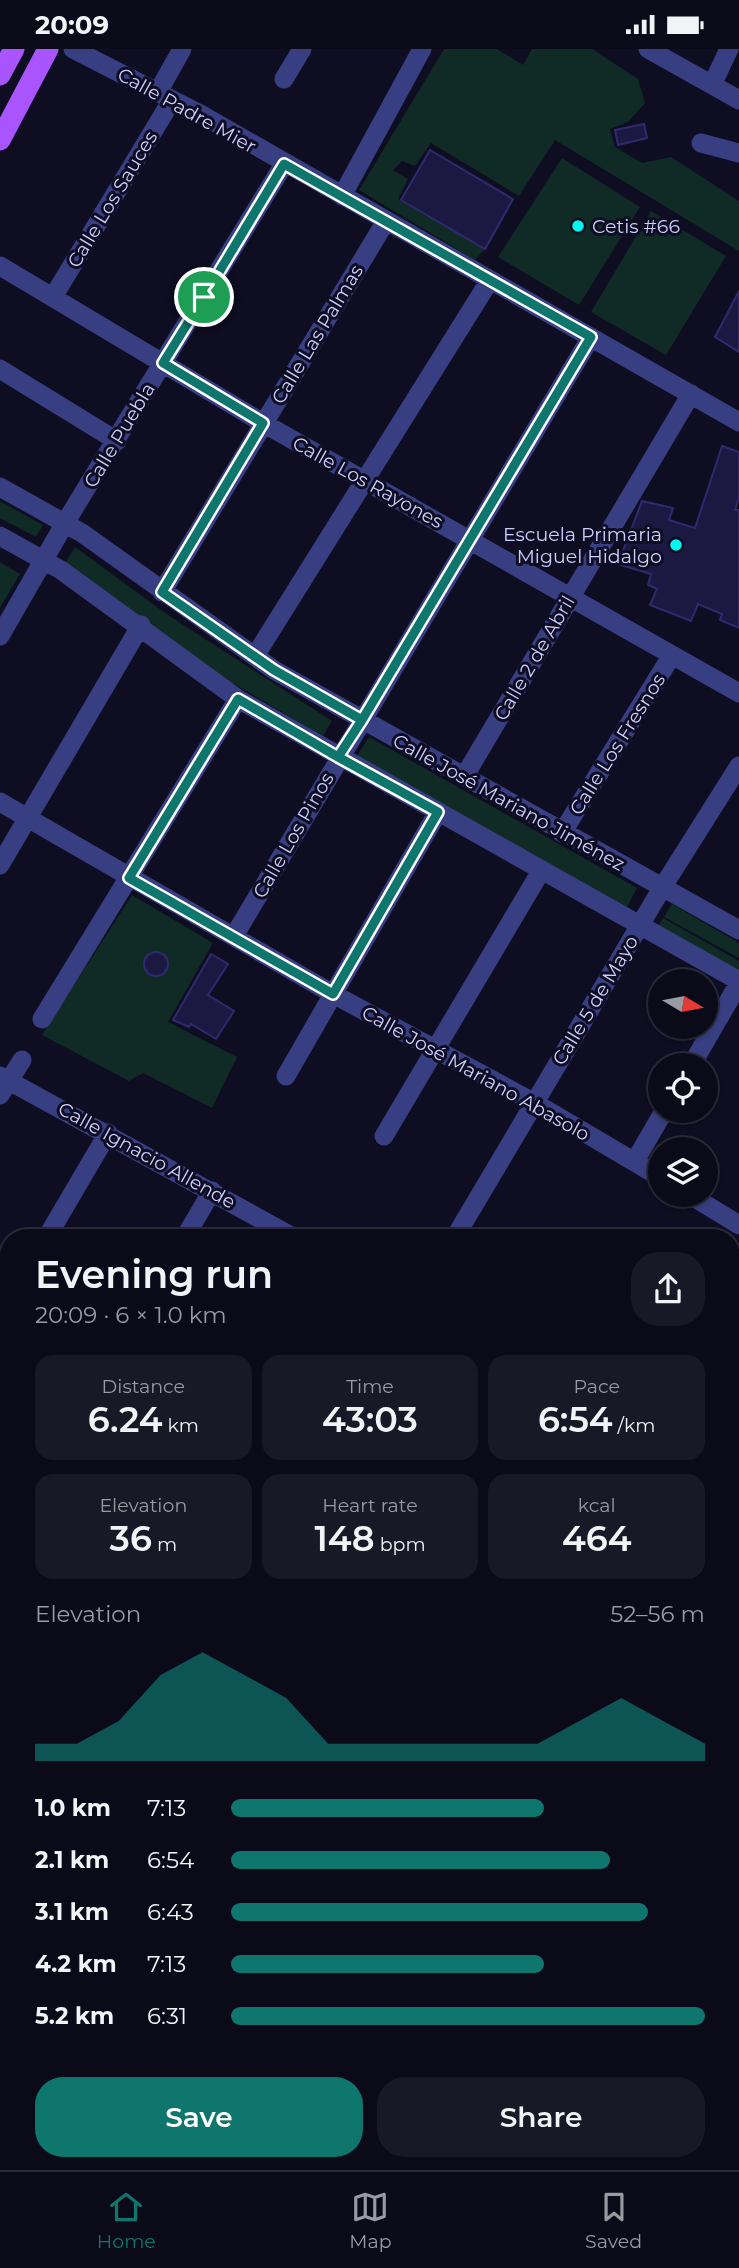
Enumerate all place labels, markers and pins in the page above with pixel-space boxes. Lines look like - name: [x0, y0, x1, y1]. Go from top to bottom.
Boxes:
- place label: Cetis #66: [592, 215, 680, 238]
- marker: Cetis #66: [570, 218, 586, 234]
- pin: [174, 267, 234, 327]
- place label: Escuela Primaria Miguel Hidalgo: [503, 523, 662, 568]
- marker: Escuela Primaria Miguel Hidalgo: [668, 537, 684, 553]

